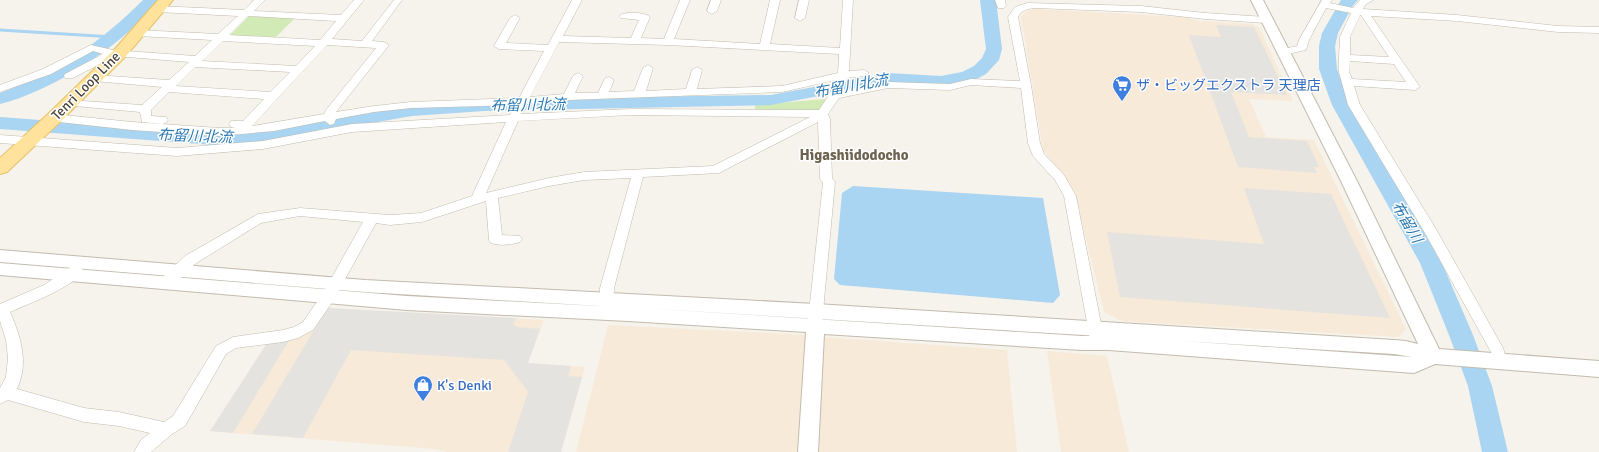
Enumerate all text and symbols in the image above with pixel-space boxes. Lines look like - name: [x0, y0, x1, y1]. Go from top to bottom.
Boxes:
- street label: Tenri Loop Line: [48, 48, 124, 124]
- water label: 布留川北流: [812, 70, 891, 101]
- supermarket icon: ザ・ビッグエクストラ 天理店: [1111, 74, 1133, 102]
- place label: ザ・ビッグエクストラ 天理店: [1136, 77, 1321, 94]
- water label: 布留川北流: [490, 95, 568, 115]
- water label: 布留川北流: [157, 126, 235, 146]
- district label: Higashiidodocho: [799, 146, 909, 164]
- water label: 布留川: [1388, 198, 1427, 248]
- shop icon: K's Denki: [412, 374, 434, 402]
- place label: K's Denki: [437, 377, 492, 394]

